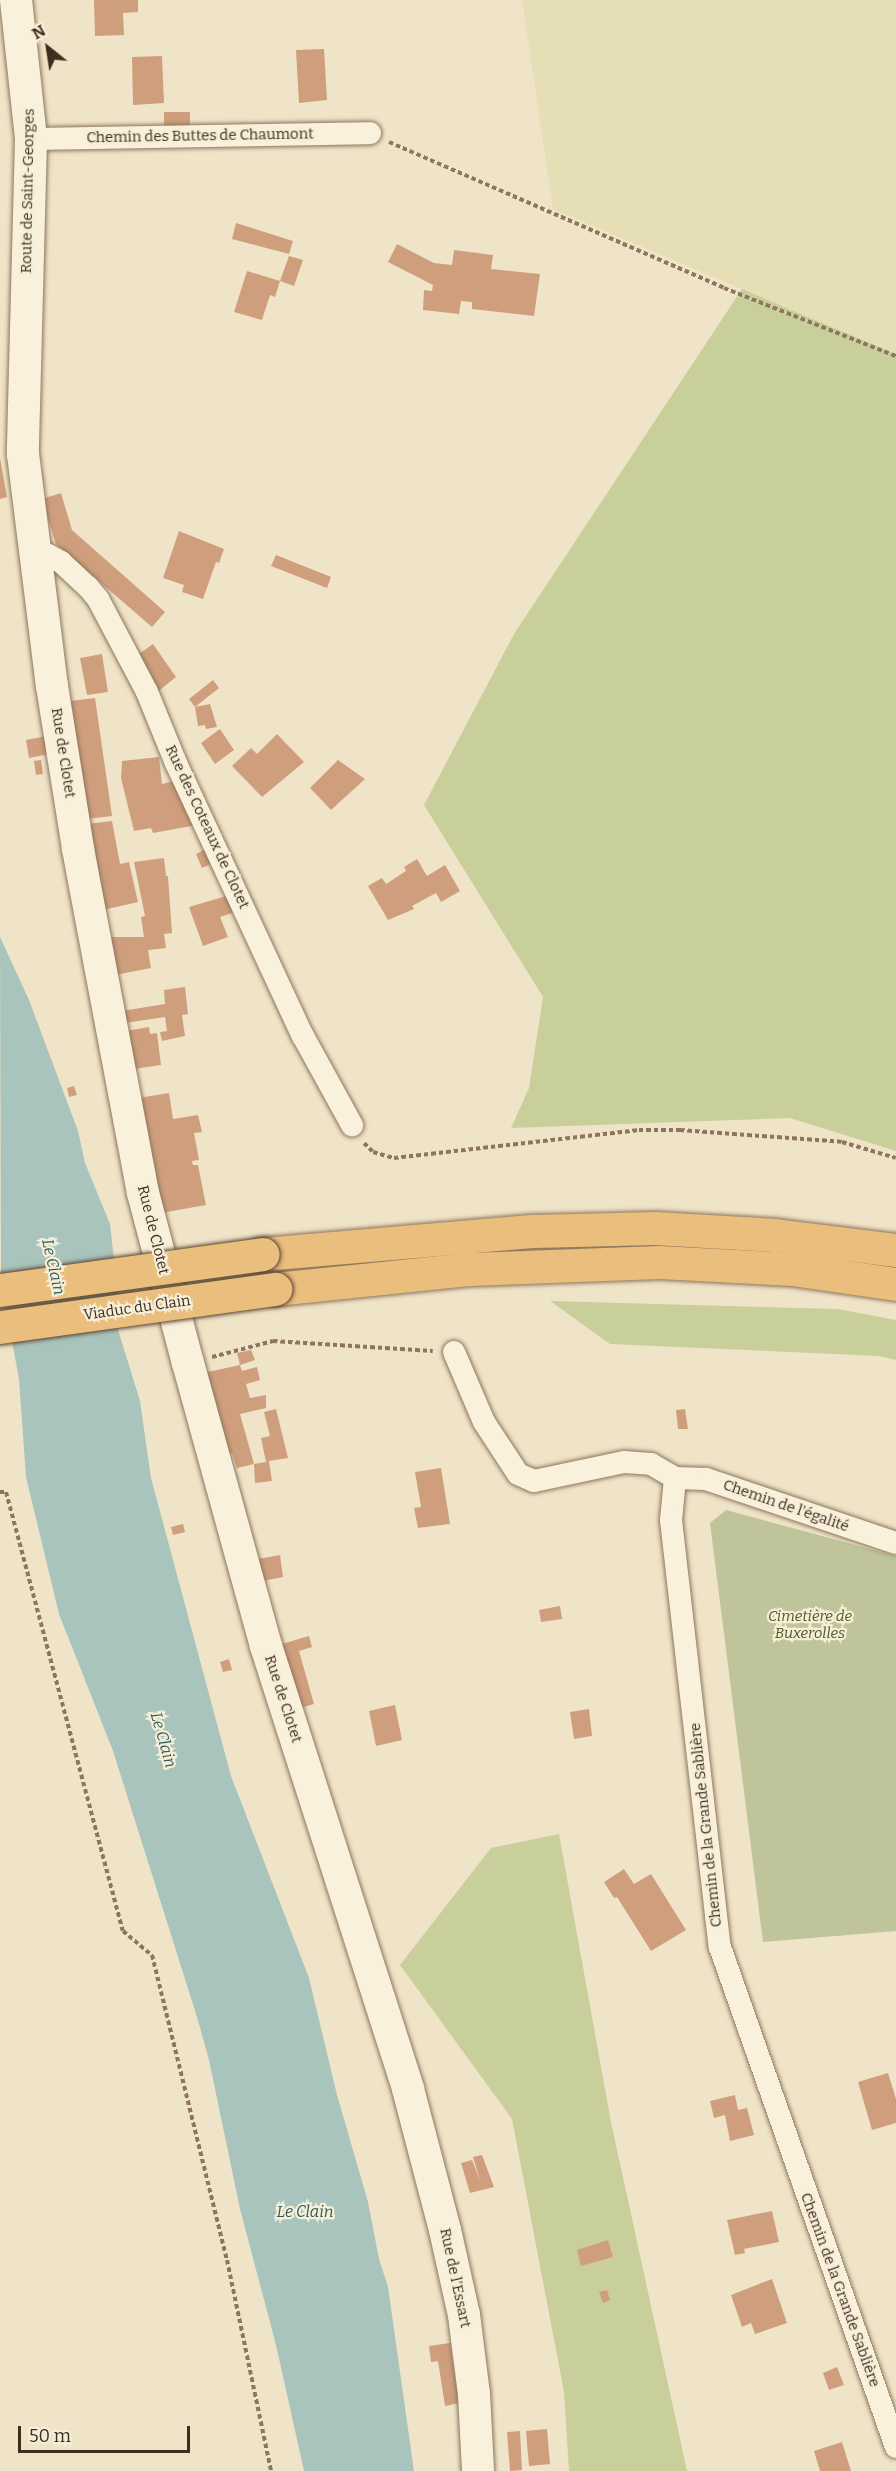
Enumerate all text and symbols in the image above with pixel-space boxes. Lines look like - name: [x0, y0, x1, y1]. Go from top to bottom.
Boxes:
- north arrow: [18, 18, 78, 78]
- text: N: [29, 21, 49, 43]
- street label: Route de Saint-Georges: [18, 108, 38, 274]
- street label: Chemin des Buttes de Chaumont: [86, 125, 314, 147]
- street label: Rue de Clotet: [47, 707, 79, 799]
- street label: Rue des Coteaux de Clotet: [161, 742, 253, 912]
- street label: Rue de Clotet: [133, 1184, 173, 1276]
- water label: Le Clain: [37, 1237, 69, 1297]
- street label: Viaduc du Clain: [82, 1292, 192, 1324]
- street label: Chemin de l'égalité: [721, 1476, 851, 1536]
- park label: Cimetière de Buxerolles: [768, 1607, 852, 1642]
- street label: Rue de Clotet: [260, 1653, 306, 1745]
- water label: Le Clain: [146, 1710, 180, 1770]
- street label: Chemin de la Grande Sablière: [686, 1722, 726, 1928]
- street label: Chemin de la Grande Sablière: [796, 2190, 884, 2390]
- water label: Le Clain: [277, 2202, 333, 2222]
- street label: Rue de l'Essart: [436, 2227, 474, 2329]
- scale bar: [21, 2414, 194, 2452]
- text: 50 m: [29, 2425, 71, 2447]

